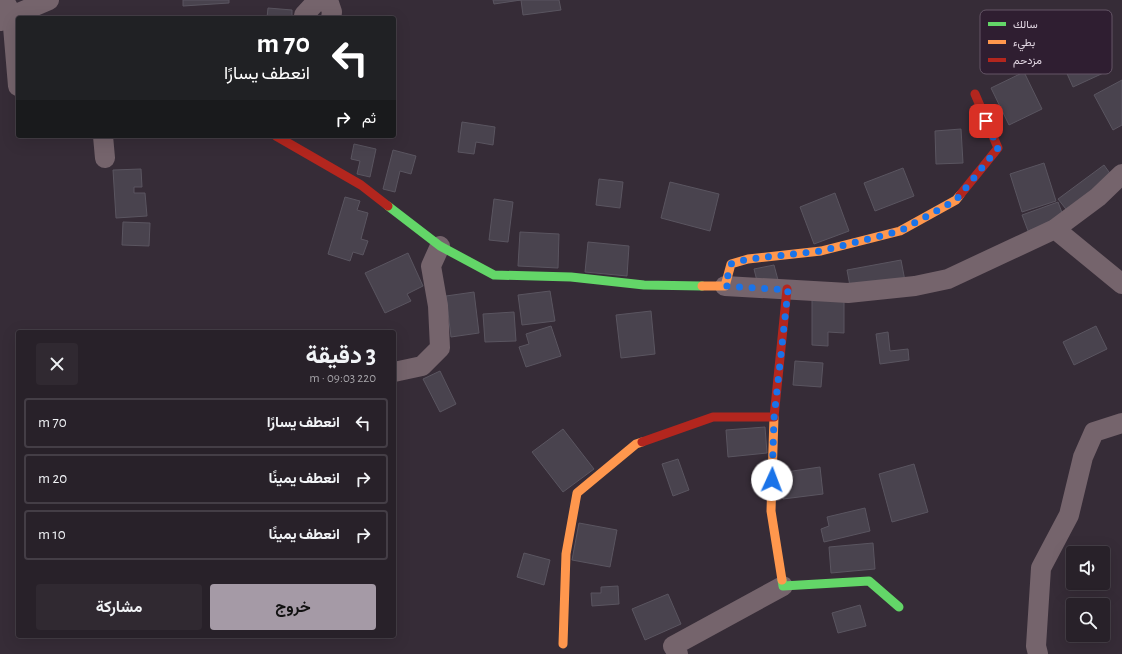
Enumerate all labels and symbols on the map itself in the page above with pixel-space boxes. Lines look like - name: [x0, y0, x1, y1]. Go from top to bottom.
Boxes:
- legend: [980, 10, 1112, 74]
- text: سالك: [1013, 19, 1038, 30]
- text: بطيء: [1013, 37, 1035, 52]
- text: مزدحم: [1013, 55, 1042, 68]
- pin: [969, 104, 1003, 138]
- position arrow: [751, 459, 793, 501]

